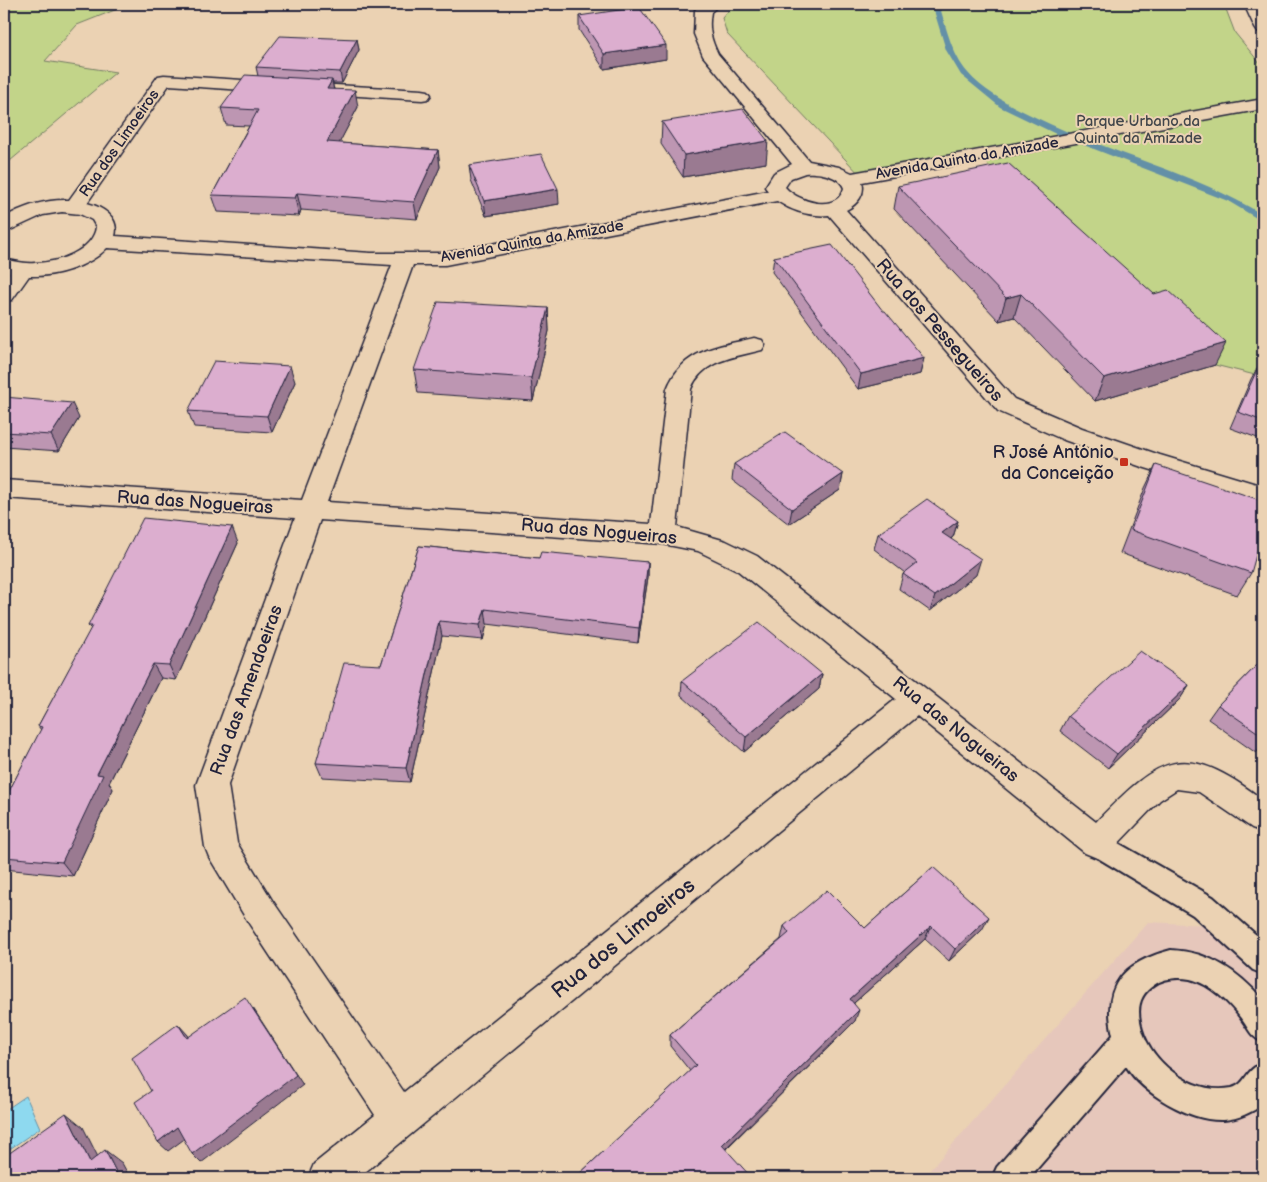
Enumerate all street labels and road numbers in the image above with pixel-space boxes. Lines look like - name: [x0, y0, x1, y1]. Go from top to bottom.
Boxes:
- street label: Rua dos Limoeiros: [75, 85, 164, 201]
- street label: Avenida Quinta da Amizade: [874, 133, 1060, 184]
- street label: Avenida Quinta da Amizade: [439, 216, 625, 267]
- street label: Rua dos Pessegueiros: [872, 255, 1007, 406]
- street label: Rua das Nogueiras: [116, 487, 274, 518]
- street label: Rua das Nogueiras: [520, 514, 678, 549]
- street label: Rua das Amendoeiras: [206, 602, 287, 778]
- street label: Rua das Nogueiras: [888, 672, 1023, 787]
- street label: Rua dos Limoeiros: [547, 873, 700, 1004]

